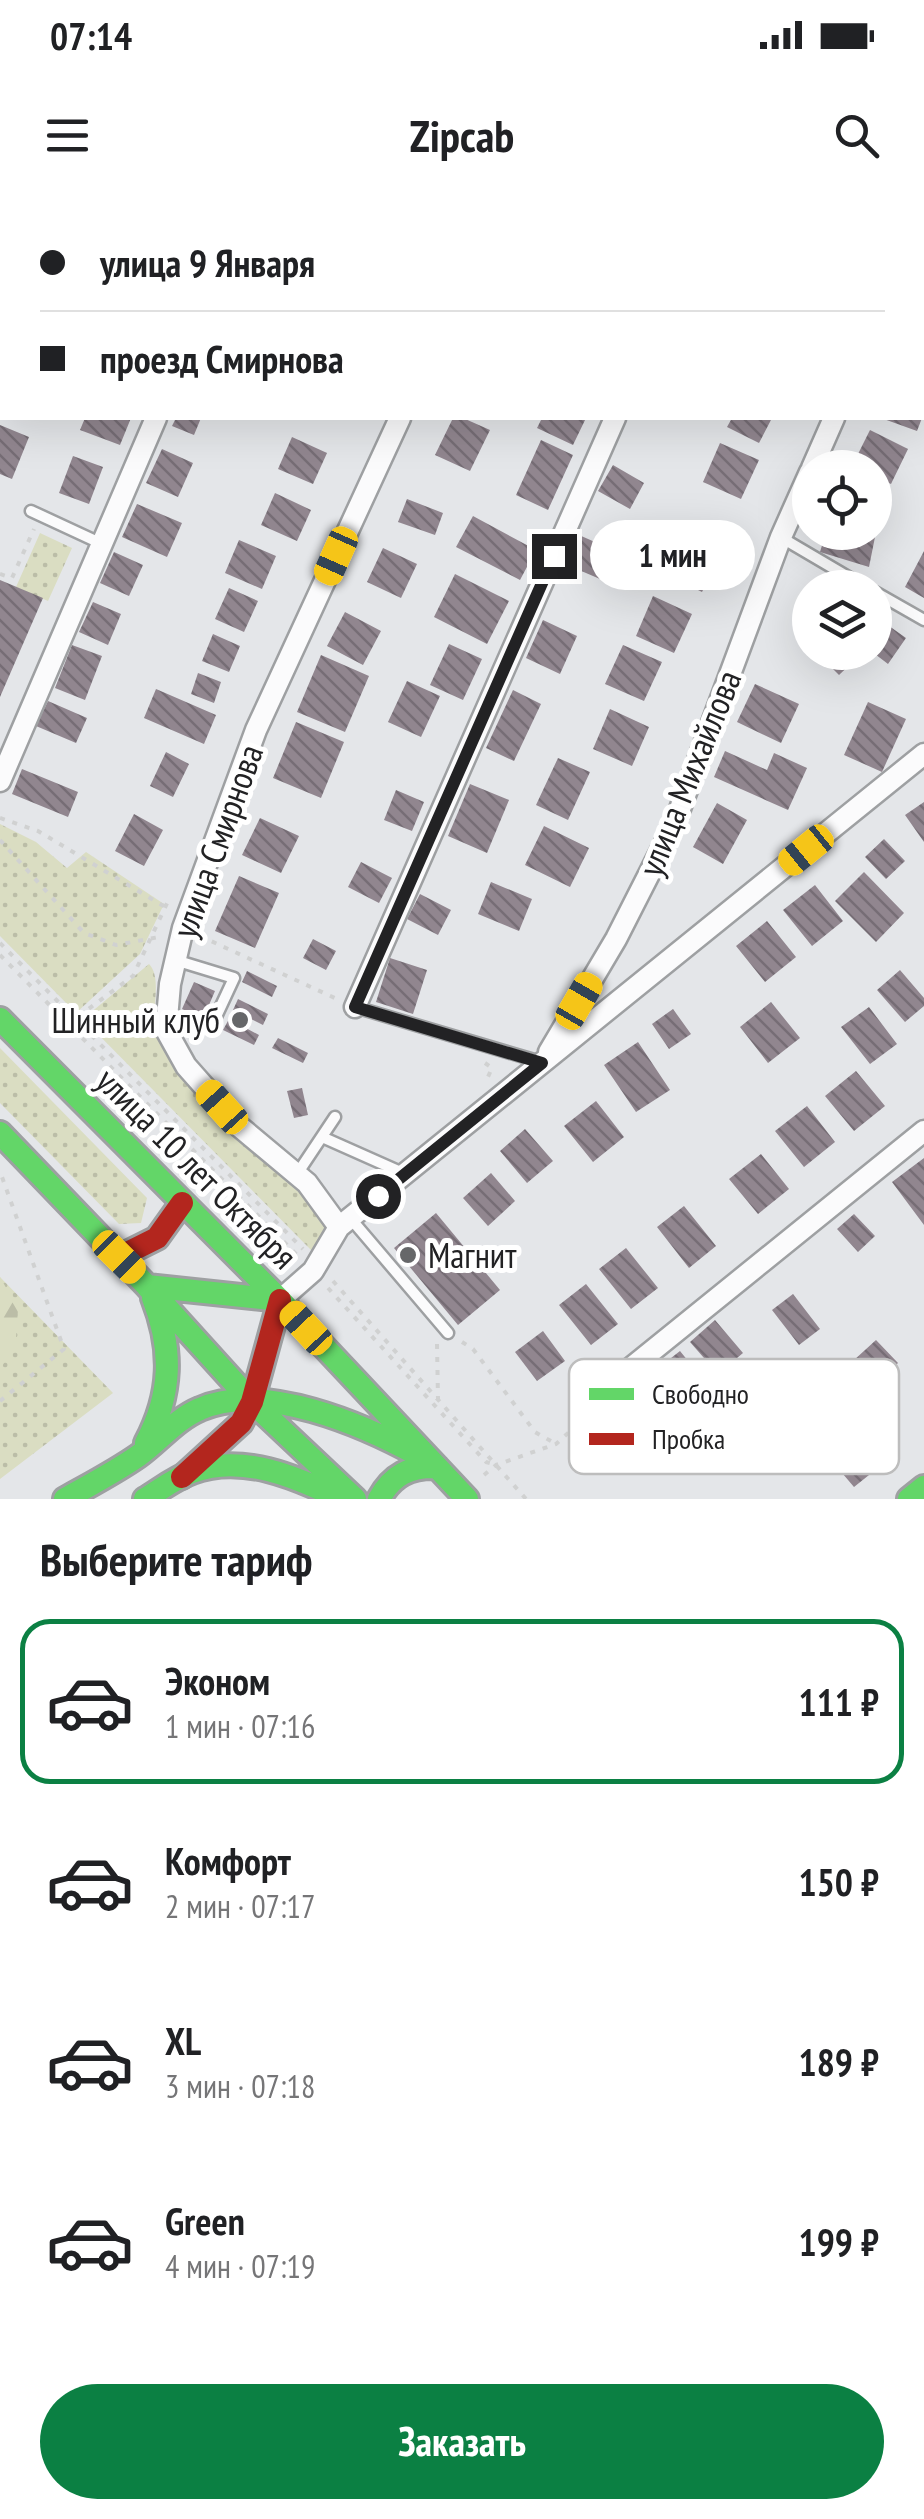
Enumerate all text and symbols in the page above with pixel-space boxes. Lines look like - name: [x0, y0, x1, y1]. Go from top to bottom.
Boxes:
- text: 07:14: [50, 11, 132, 60]
- text: Zipcab: [410, 106, 514, 164]
- icon: menu: [40, 108, 95, 163]
- icon: search: [829, 108, 884, 163]
- text: улица 9 Января: [100, 238, 315, 287]
- text: проезд Смирнова: [100, 334, 344, 383]
- map controls: [792, 450, 892, 670]
- button: locate: [792, 450, 892, 550]
- callout: 1 мин: [589, 521, 754, 591]
- car: [310, 522, 362, 590]
- route end: [532, 534, 577, 579]
- text: 1 мин: [638, 534, 707, 576]
- button: layers: [792, 570, 892, 670]
- street label: улица Михайлова: [627, 663, 751, 883]
- street label: улица Смирнова: [161, 738, 273, 944]
- car: [773, 819, 839, 881]
- car: [551, 968, 607, 1034]
- place label: Шинный клуб: [51, 997, 220, 1043]
- marker: Шинный клуб: [229, 1009, 251, 1031]
- street label: улица 10 лет Октября: [87, 1058, 307, 1278]
- car: [191, 1075, 253, 1139]
- route start: [356, 1174, 401, 1219]
- car: [87, 1225, 151, 1289]
- place label: Магнит: [428, 1232, 517, 1278]
- marker: Магнит: [397, 1244, 419, 1266]
- car: [275, 1296, 337, 1360]
- legend: [569, 1359, 899, 1474]
- text: Свободно: [652, 1375, 749, 1412]
- text: Пробка: [652, 1420, 725, 1457]
- text: Выберите тариф: [40, 1530, 312, 1588]
- text: Эконом: [165, 1656, 270, 1705]
- icon: car: [45, 1657, 135, 1747]
- text: 111 ₽: [799, 1677, 879, 1726]
- text: 1 мин · 07:16: [165, 1705, 315, 1747]
- text: Комфорт: [165, 1836, 291, 1885]
- icon: car: [45, 1837, 135, 1927]
- text: 150 ₽: [799, 1857, 879, 1906]
- text: 2 мин · 07:17: [165, 1885, 315, 1927]
- text: XL: [165, 2016, 201, 2065]
- icon: car: [45, 2017, 135, 2107]
- text: 189 ₽: [799, 2037, 879, 2086]
- text: 3 мин · 07:18: [165, 2065, 315, 2107]
- text: Green: [165, 2196, 245, 2245]
- icon: car: [45, 2197, 135, 2287]
- text: 199 ₽: [799, 2217, 879, 2266]
- text: 4 мин · 07:19: [165, 2245, 315, 2287]
- button: Заказать: [40, 2384, 884, 2499]

